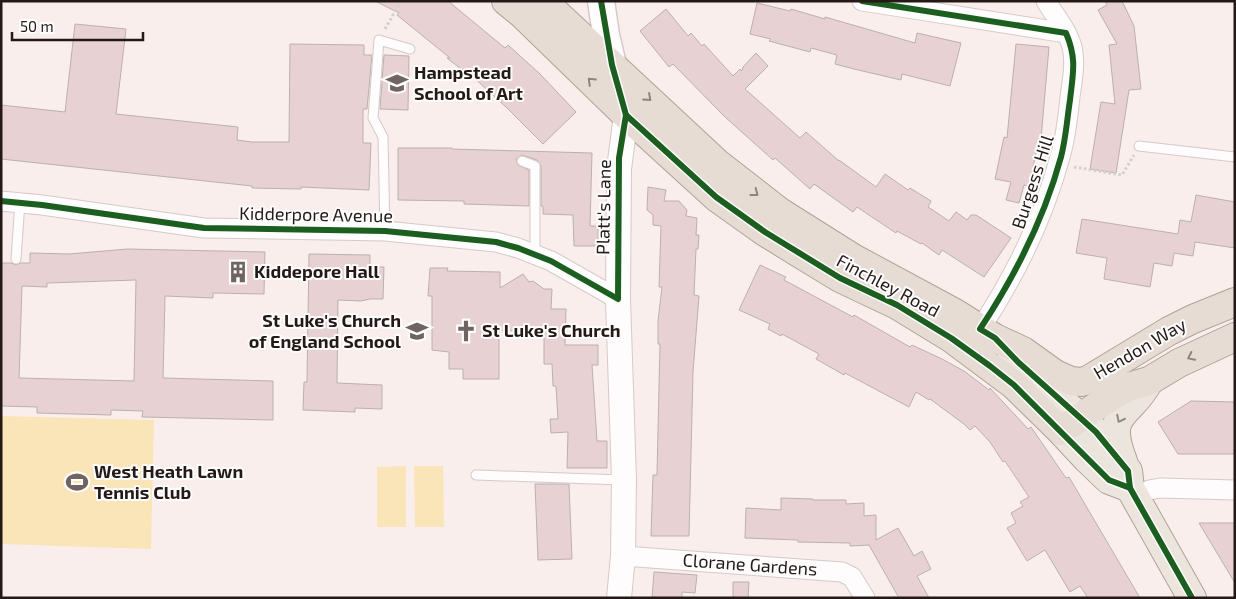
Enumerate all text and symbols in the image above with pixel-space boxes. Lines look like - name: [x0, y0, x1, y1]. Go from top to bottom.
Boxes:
- scale bar: [12, 10, 144, 42]
- text: 50 m: [20, 17, 54, 35]
- place label: Hampstead School of Art: [414, 61, 524, 104]
- school or university icon: Hampstead School of Art: [384, 70, 410, 96]
- one-way arrow: [588, 78, 597, 87]
- one-way arrow: [643, 92, 652, 101]
- street label: Burgess Hill: [1006, 131, 1058, 232]
- street label: Platt's Lane: [591, 159, 615, 255]
- one-way arrow: [749, 187, 759, 196]
- street label: Kidderpore Avenue: [239, 202, 393, 226]
- street label: Finchley Road: [833, 249, 944, 321]
- building icon: Kiddepore Hall: [225, 259, 251, 285]
- place label: Kiddepore Hall: [254, 260, 380, 282]
- place label: St Luke's Church of England School: [249, 309, 401, 352]
- street label: Hendon Way: [1089, 313, 1190, 383]
- school or university icon: St Luke's Church of England School: [404, 318, 430, 344]
- church icon: St Luke's Church: [453, 318, 479, 344]
- place label: St Luke's Church: [482, 319, 621, 341]
- one-way arrow: [1187, 351, 1196, 361]
- one-way arrow: [1116, 414, 1126, 423]
- place label: West Heath Lawn Tennis Club: [94, 460, 243, 503]
- sports icon: West Heath Lawn Tennis Club: [64, 469, 90, 495]
- street label: Clorane Gardens: [682, 548, 818, 580]

